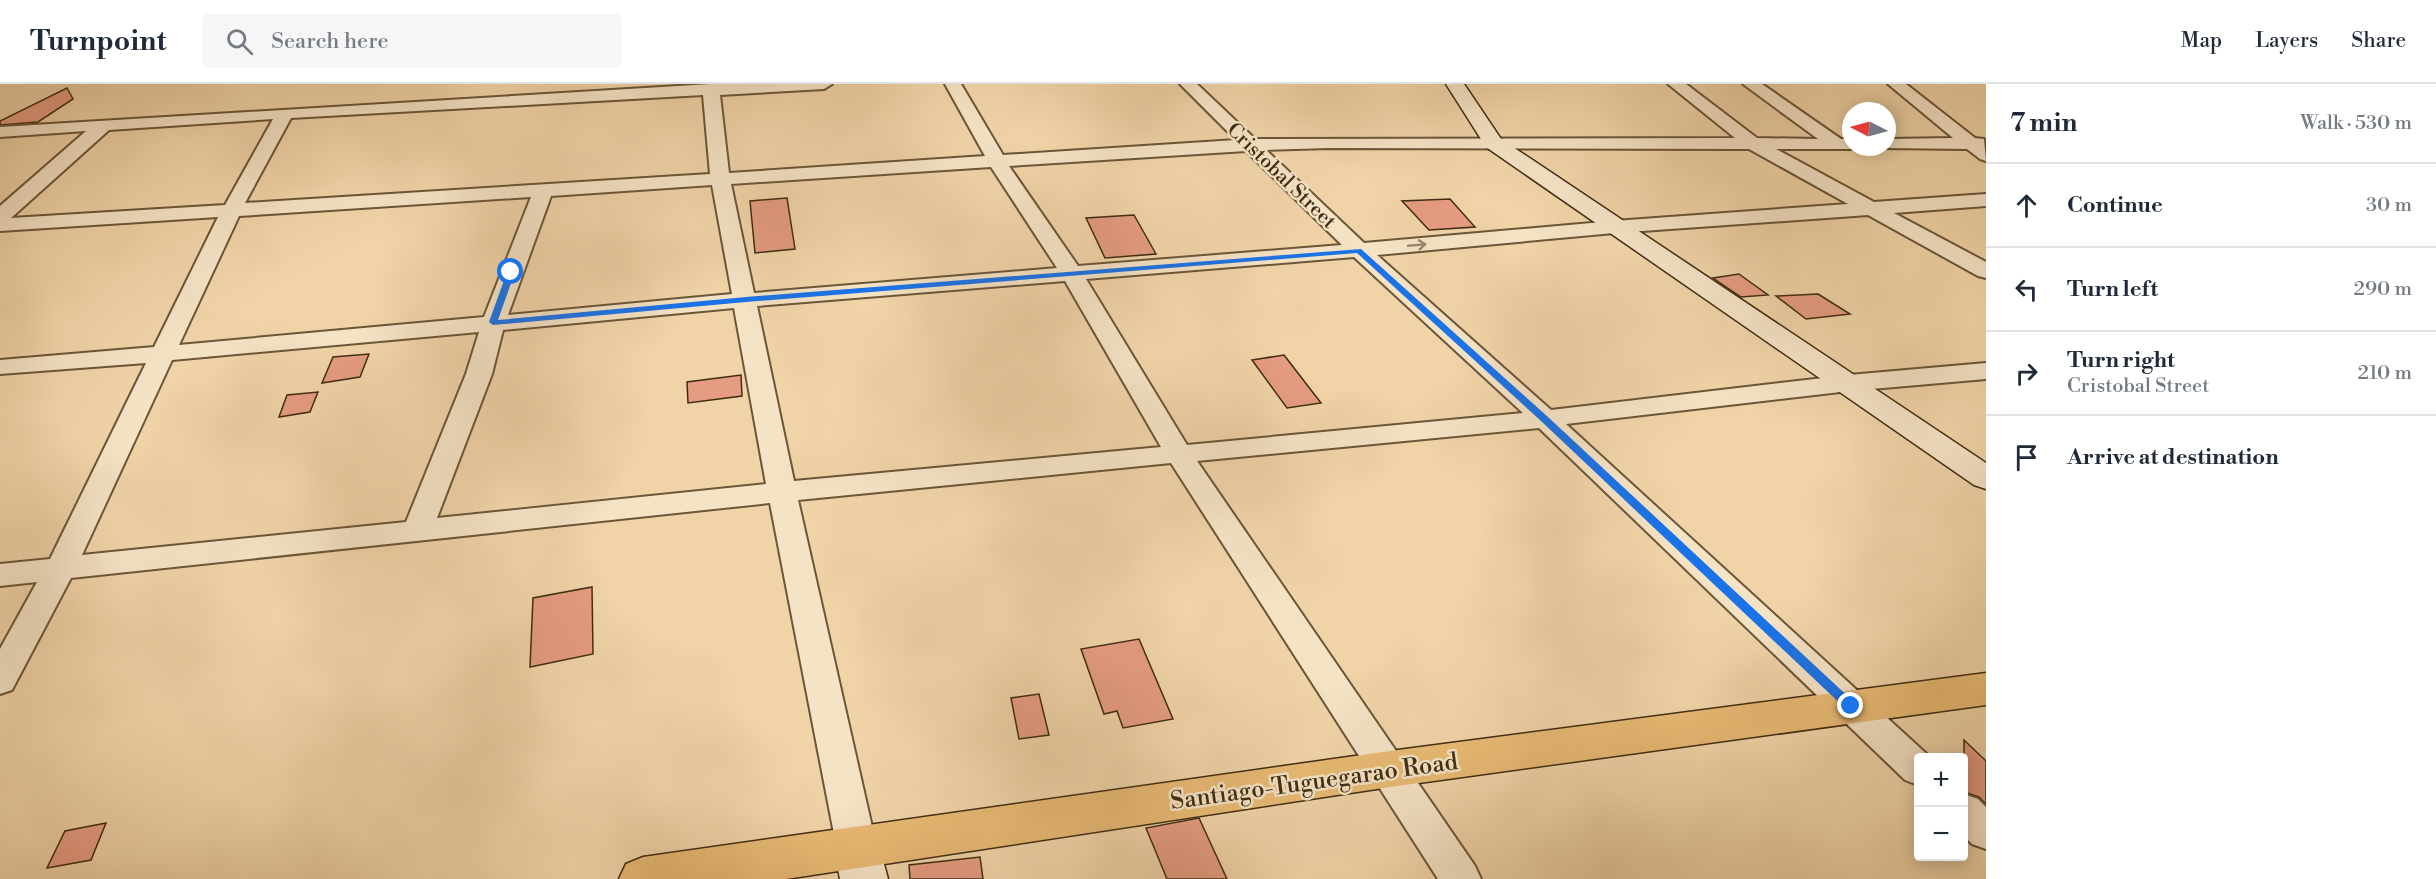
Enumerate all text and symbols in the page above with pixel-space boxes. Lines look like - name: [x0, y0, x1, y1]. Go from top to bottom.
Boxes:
- search box: [202, 14, 622, 68]
- text: Turnpoint: [30, 24, 166, 59]
- icon: search: [223, 25, 256, 58]
- text: Search here: [271, 28, 389, 55]
- text: Map: [2181, 28, 2222, 54]
- text: Layers: [2255, 28, 2318, 54]
- text: Share: [2351, 28, 2406, 54]
- north arrow: [1842, 102, 1896, 156]
- text: 7 min: [2010, 107, 2077, 139]
- text: Walk · 530 m: [2300, 111, 2412, 136]
- street label: Cristobal Street: [1221, 118, 1341, 234]
- icon: ahead: [2010, 189, 2043, 222]
- text: Continue: [2067, 192, 2163, 219]
- text: 30 m: [2366, 193, 2412, 218]
- one-way arrow: [1406, 239, 1426, 250]
- route start: [497, 258, 523, 284]
- icon: left: [2010, 273, 2043, 306]
- text: Turn left: [2067, 276, 2158, 303]
- text: 290 m: [2354, 277, 2412, 302]
- text: Turn right: [2067, 347, 2175, 374]
- icon: right: [2010, 357, 2043, 390]
- text: 210 m: [2357, 361, 2412, 386]
- text: Cristobal Street: [2067, 374, 2209, 399]
- icon: arrive: [2010, 441, 2043, 474]
- text: Arrive at destination: [2067, 444, 2279, 471]
- route end: [1837, 692, 1863, 718]
- street label: Santiago-Tuguegarao Road: [1168, 747, 1460, 817]
- map controls: [1914, 753, 1968, 861]
- button: +: [1914, 753, 1968, 807]
- button: −: [1914, 807, 1968, 861]

